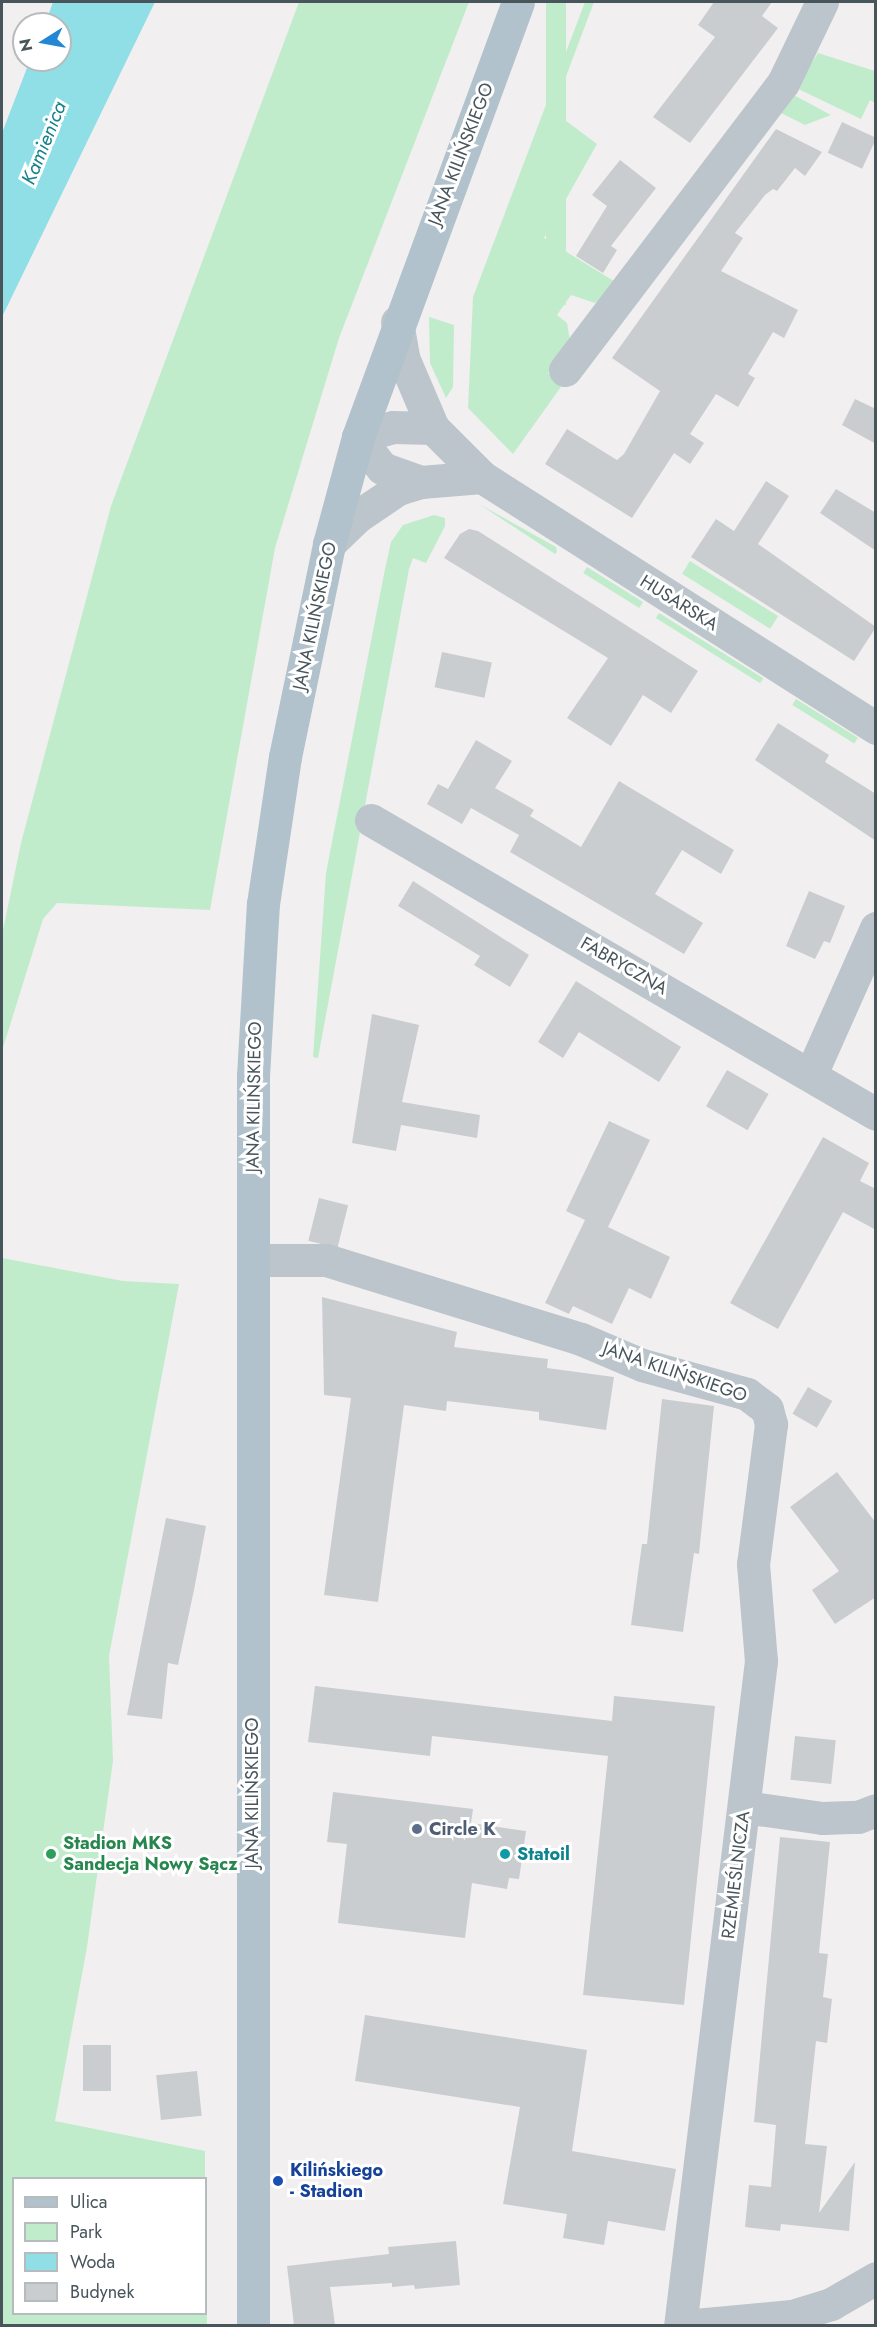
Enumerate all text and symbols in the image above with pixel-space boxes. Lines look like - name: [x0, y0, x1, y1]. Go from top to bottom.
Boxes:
- north arrow: [12, 12, 72, 72]
- text: N: [13, 37, 38, 54]
- street label: JANA KILIŃSKIEGO: [424, 80, 498, 228]
- water label: Kamienica: [16, 98, 72, 188]
- street label: JANA KILIŃSKIEGO: [289, 540, 341, 692]
- street label: HUSARSKA: [636, 571, 722, 635]
- street label: FABRYCZNA: [577, 932, 671, 1000]
- street label: JANA KILIŃSKIEGO: [242, 1021, 266, 1173]
- street label: JANA KILIŃSKIEGO: [600, 1337, 750, 1407]
- street label: JANA KILIŃSKIEGO: [241, 1718, 263, 1868]
- street label: RZEMIEŚLNICZA: [717, 1810, 755, 1940]
- place label: Circle K: [429, 1818, 496, 1840]
- marker: Circle K: [410, 1822, 424, 1836]
- place label: Stadion MKS Sandecja Nowy Sącz: [63, 1833, 238, 1876]
- place label: Statoil: [517, 1843, 570, 1865]
- marker: Stadion MKS Sandecja Nowy Sącz: [44, 1847, 58, 1861]
- marker: Statoil: [498, 1847, 512, 1861]
- place label: Kilińskiego - Stadion: [290, 2160, 383, 2202]
- marker: Kilińskiego - Stadion: [271, 2174, 285, 2188]
- legend: [12, 2177, 207, 2315]
- text: Ulica: [70, 2189, 107, 2215]
- text: Park: [70, 2219, 102, 2245]
- text: Woda: [70, 2249, 115, 2275]
- text: Budynek: [70, 2279, 134, 2305]

